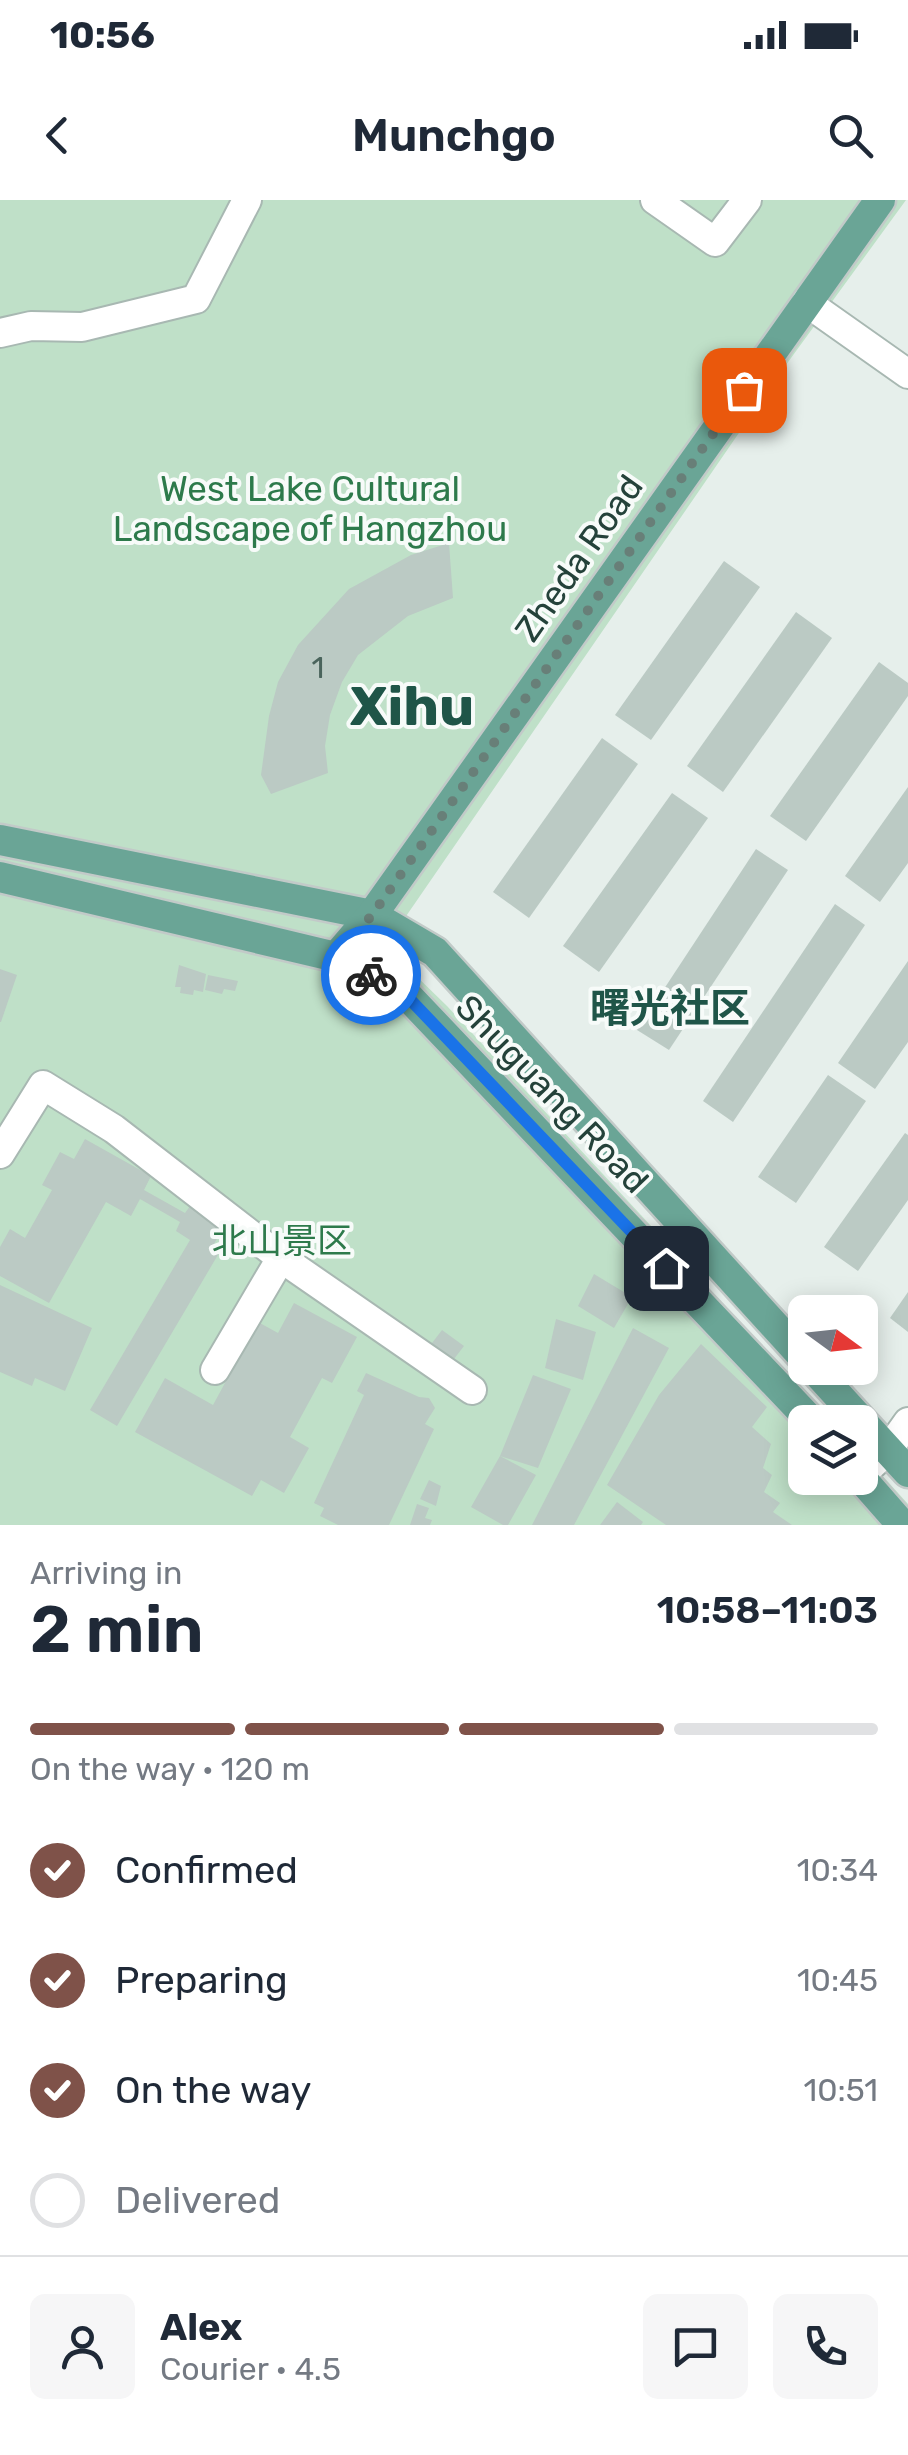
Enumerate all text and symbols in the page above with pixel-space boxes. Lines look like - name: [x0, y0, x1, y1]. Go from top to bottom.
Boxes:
- text: 10:56: [50, 12, 155, 58]
- icon: back: [30, 108, 85, 163]
- icon: search: [823, 108, 878, 163]
- text: Munchgo: [352, 109, 556, 162]
- pin: [702, 348, 787, 433]
- icon: bag: [717, 363, 772, 418]
- street label: Zheda Road: [506, 467, 652, 649]
- park label: West Lake Cultural Landscape of Hangzhou: [113, 468, 507, 550]
- house number: 1: [312, 650, 324, 686]
- district label: Xihu: [350, 674, 474, 739]
- courier: [321, 925, 421, 1025]
- icon: bike: [344, 948, 399, 1003]
- district label: 曙光社区: [590, 985, 750, 1032]
- street label: Shuguang Road: [447, 986, 657, 1202]
- park label: 北山景区: [212, 1220, 352, 1262]
- pin: [624, 1226, 709, 1311]
- icon: home: [639, 1241, 694, 1296]
- north arrow: [788, 1295, 878, 1385]
- map controls: [788, 1295, 878, 1495]
- button: layers: [788, 1405, 878, 1495]
- text: Arriving in: [30, 1554, 182, 1592]
- text: 10:58–11:03: [657, 1587, 878, 1633]
- text: 2 min: [30, 1591, 204, 1668]
- text: On the way · 120 m: [30, 1750, 310, 1788]
- icon: check: [30, 1843, 85, 1898]
- text: Confirmed: [115, 1847, 298, 1893]
- text: 10:34: [797, 1851, 878, 1889]
- icon: check: [30, 1953, 85, 2008]
- text: Preparing: [115, 1957, 288, 2003]
- text: 10:45: [797, 1961, 878, 1999]
- icon: check: [30, 2063, 85, 2118]
- text: On the way: [115, 2067, 311, 2113]
- text: 10:51: [804, 2071, 878, 2109]
- text: Delivered: [115, 2177, 280, 2223]
- button: person: [30, 2294, 135, 2399]
- button: chat: [643, 2294, 748, 2399]
- button: phone: [773, 2294, 878, 2399]
- text: Alex: [160, 2304, 242, 2350]
- text: Courier · 4.5: [160, 2350, 341, 2388]

